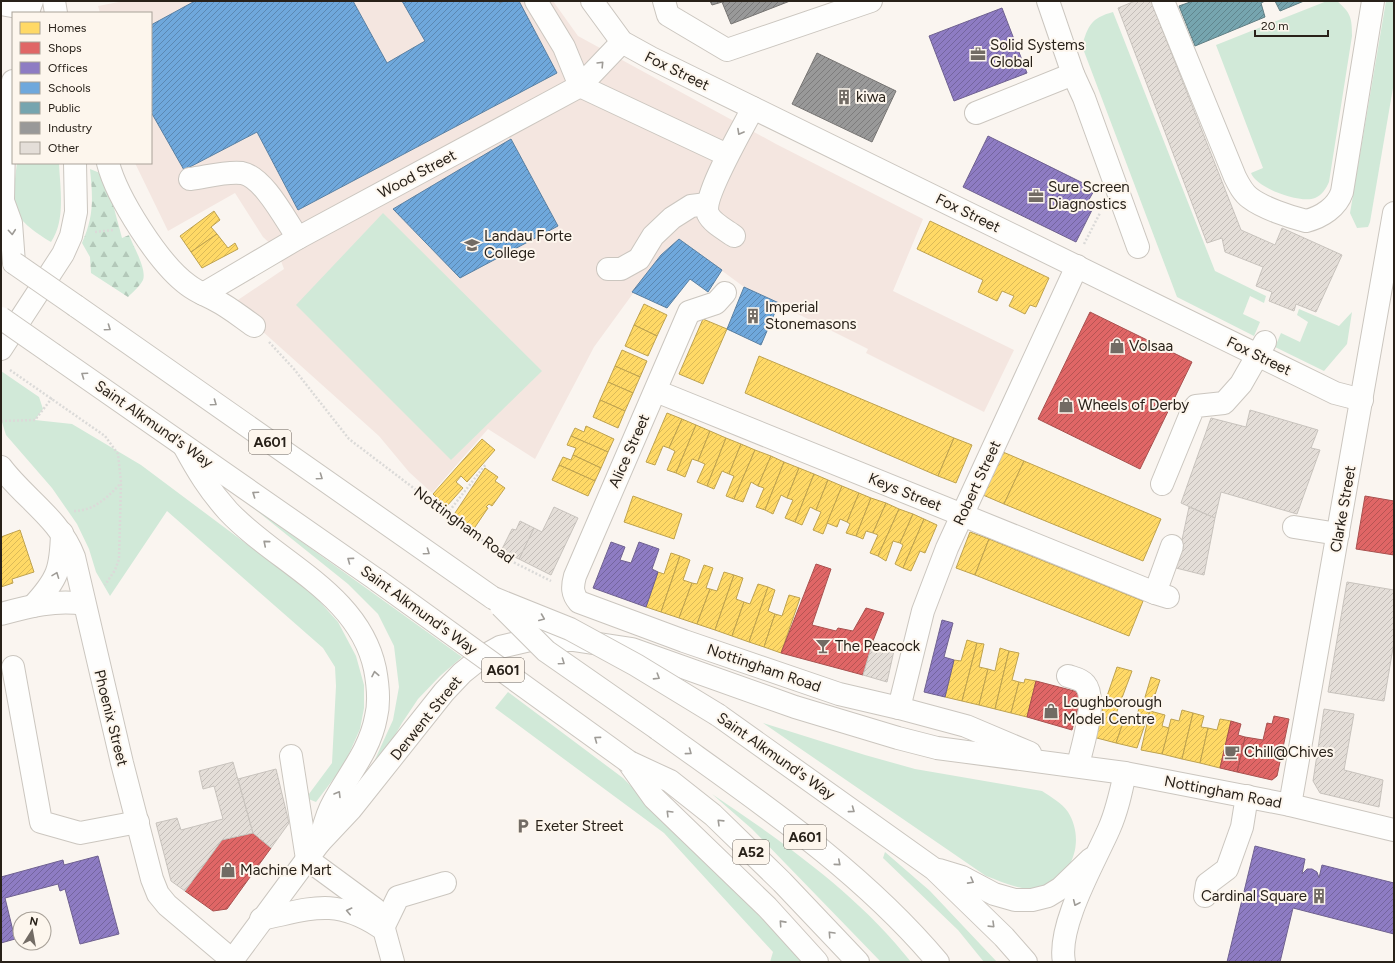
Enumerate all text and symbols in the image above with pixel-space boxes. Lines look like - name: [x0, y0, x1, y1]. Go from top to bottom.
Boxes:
- legend: [12, 12, 152, 164]
- scale bar: [1255, 12, 1328, 38]
- text: 20 m: [1261, 19, 1289, 33]
- text: Homes: [48, 21, 87, 35]
- place label: Solid Systems Global: [990, 36, 1085, 71]
- text: Shops: [48, 41, 82, 55]
- office icon: Solid Systems Global: [969, 45, 987, 63]
- street label: Fox Street: [642, 48, 712, 94]
- text: Offices: [48, 61, 88, 75]
- one-way arrow: [596, 61, 604, 69]
- text: Schools: [48, 81, 91, 95]
- building icon: kiwa: [835, 88, 853, 106]
- place label: kiwa: [856, 88, 886, 106]
- text: Public: [48, 101, 81, 115]
- text: Industry: [48, 121, 93, 135]
- one-way arrow: [738, 127, 745, 135]
- text: Other: [48, 141, 79, 155]
- street label: Wood Street: [375, 146, 459, 202]
- place label: Sure Screen Diagnostics: [1048, 178, 1130, 213]
- office icon: Sure Screen Diagnostics: [1027, 187, 1045, 205]
- street label: Fox Street: [933, 190, 1003, 236]
- place label: Landau Forte College: [484, 227, 572, 262]
- one-way arrow: [7, 229, 16, 235]
- school or university icon: Landau Forte College: [463, 236, 481, 254]
- place label: Imperial Stonemasons: [765, 298, 857, 333]
- building icon: Imperial Stonemasons: [744, 307, 762, 325]
- one-way arrow: [103, 323, 110, 330]
- street label: Fox Street: [1224, 333, 1294, 379]
- shop icon: Volsaa: [1108, 337, 1126, 355]
- place label: Volsaa: [1129, 337, 1173, 355]
- one-way arrow: [81, 373, 88, 380]
- street label: Saint Alkmund's Way: [91, 376, 217, 472]
- shop icon: Wheels of Derby: [1057, 396, 1075, 414]
- place label: Wheels of Derby: [1078, 396, 1189, 414]
- one-way arrow: [210, 398, 217, 406]
- street label: Alice Street: [605, 411, 653, 491]
- road number: A601: [249, 430, 291, 454]
- street label: Robert Street: [950, 437, 1005, 528]
- street label: Clarke Street: [1327, 464, 1360, 554]
- street label: Keys Street: [866, 469, 945, 515]
- one-way arrow: [316, 472, 323, 479]
- street label: Nottingham Road: [410, 483, 518, 567]
- one-way arrow: [252, 492, 259, 499]
- one-way arrow: [264, 541, 271, 548]
- one-way arrow: [423, 547, 430, 555]
- one-way arrow: [347, 558, 354, 565]
- street label: Saint Alkmund's Way: [357, 562, 481, 658]
- one-way arrow: [51, 572, 59, 579]
- one-way arrow: [537, 613, 545, 621]
- bar icon: The Peacock: [814, 637, 832, 655]
- place label: The Peacock: [835, 637, 921, 655]
- street label: Nottingham Road: [705, 640, 823, 696]
- one-way arrow: [558, 657, 565, 665]
- road number: A601: [482, 658, 524, 682]
- street label: Phoenix Street: [90, 668, 132, 768]
- one-way arrow: [372, 671, 380, 677]
- street label: Derwent Street: [387, 672, 466, 764]
- one-way arrow: [653, 673, 660, 680]
- place label: Loughborough Model Centre: [1063, 693, 1162, 728]
- shop icon: Loughborough Model Centre: [1042, 702, 1060, 720]
- street label: Saint Alkmund's Way: [713, 708, 839, 804]
- one-way arrow: [594, 736, 601, 743]
- cafe icon: Chill@Chives: [1223, 743, 1241, 761]
- place label: Chill@Chives: [1244, 743, 1334, 761]
- one-way arrow: [685, 747, 692, 754]
- street label: Nottingham Road: [1163, 772, 1283, 812]
- one-way arrow: [333, 791, 341, 798]
- one-way arrow: [848, 805, 855, 812]
- one-way arrow: [666, 810, 674, 817]
- parking icon: Exeter Street: [514, 817, 532, 835]
- place label: Exeter Street: [535, 817, 624, 835]
- one-way arrow: [717, 819, 725, 827]
- road number: A601: [784, 825, 826, 849]
- road number: A52: [733, 840, 769, 864]
- one-way arrow: [834, 858, 841, 865]
- shop icon: Machine Mart: [219, 861, 237, 879]
- place label: Machine Mart: [240, 861, 332, 879]
- one-way arrow: [967, 877, 974, 884]
- place label: Cardinal Square: [1201, 887, 1307, 905]
- building icon: Cardinal Square: [1310, 887, 1328, 905]
- one-way arrow: [1073, 898, 1081, 906]
- one-way arrow: [345, 907, 352, 915]
- north arrow: [12, 911, 52, 951]
- text: N: [28, 914, 39, 929]
- one-way arrow: [779, 920, 786, 928]
- one-way arrow: [987, 921, 995, 928]
- one-way arrow: [828, 931, 836, 939]

